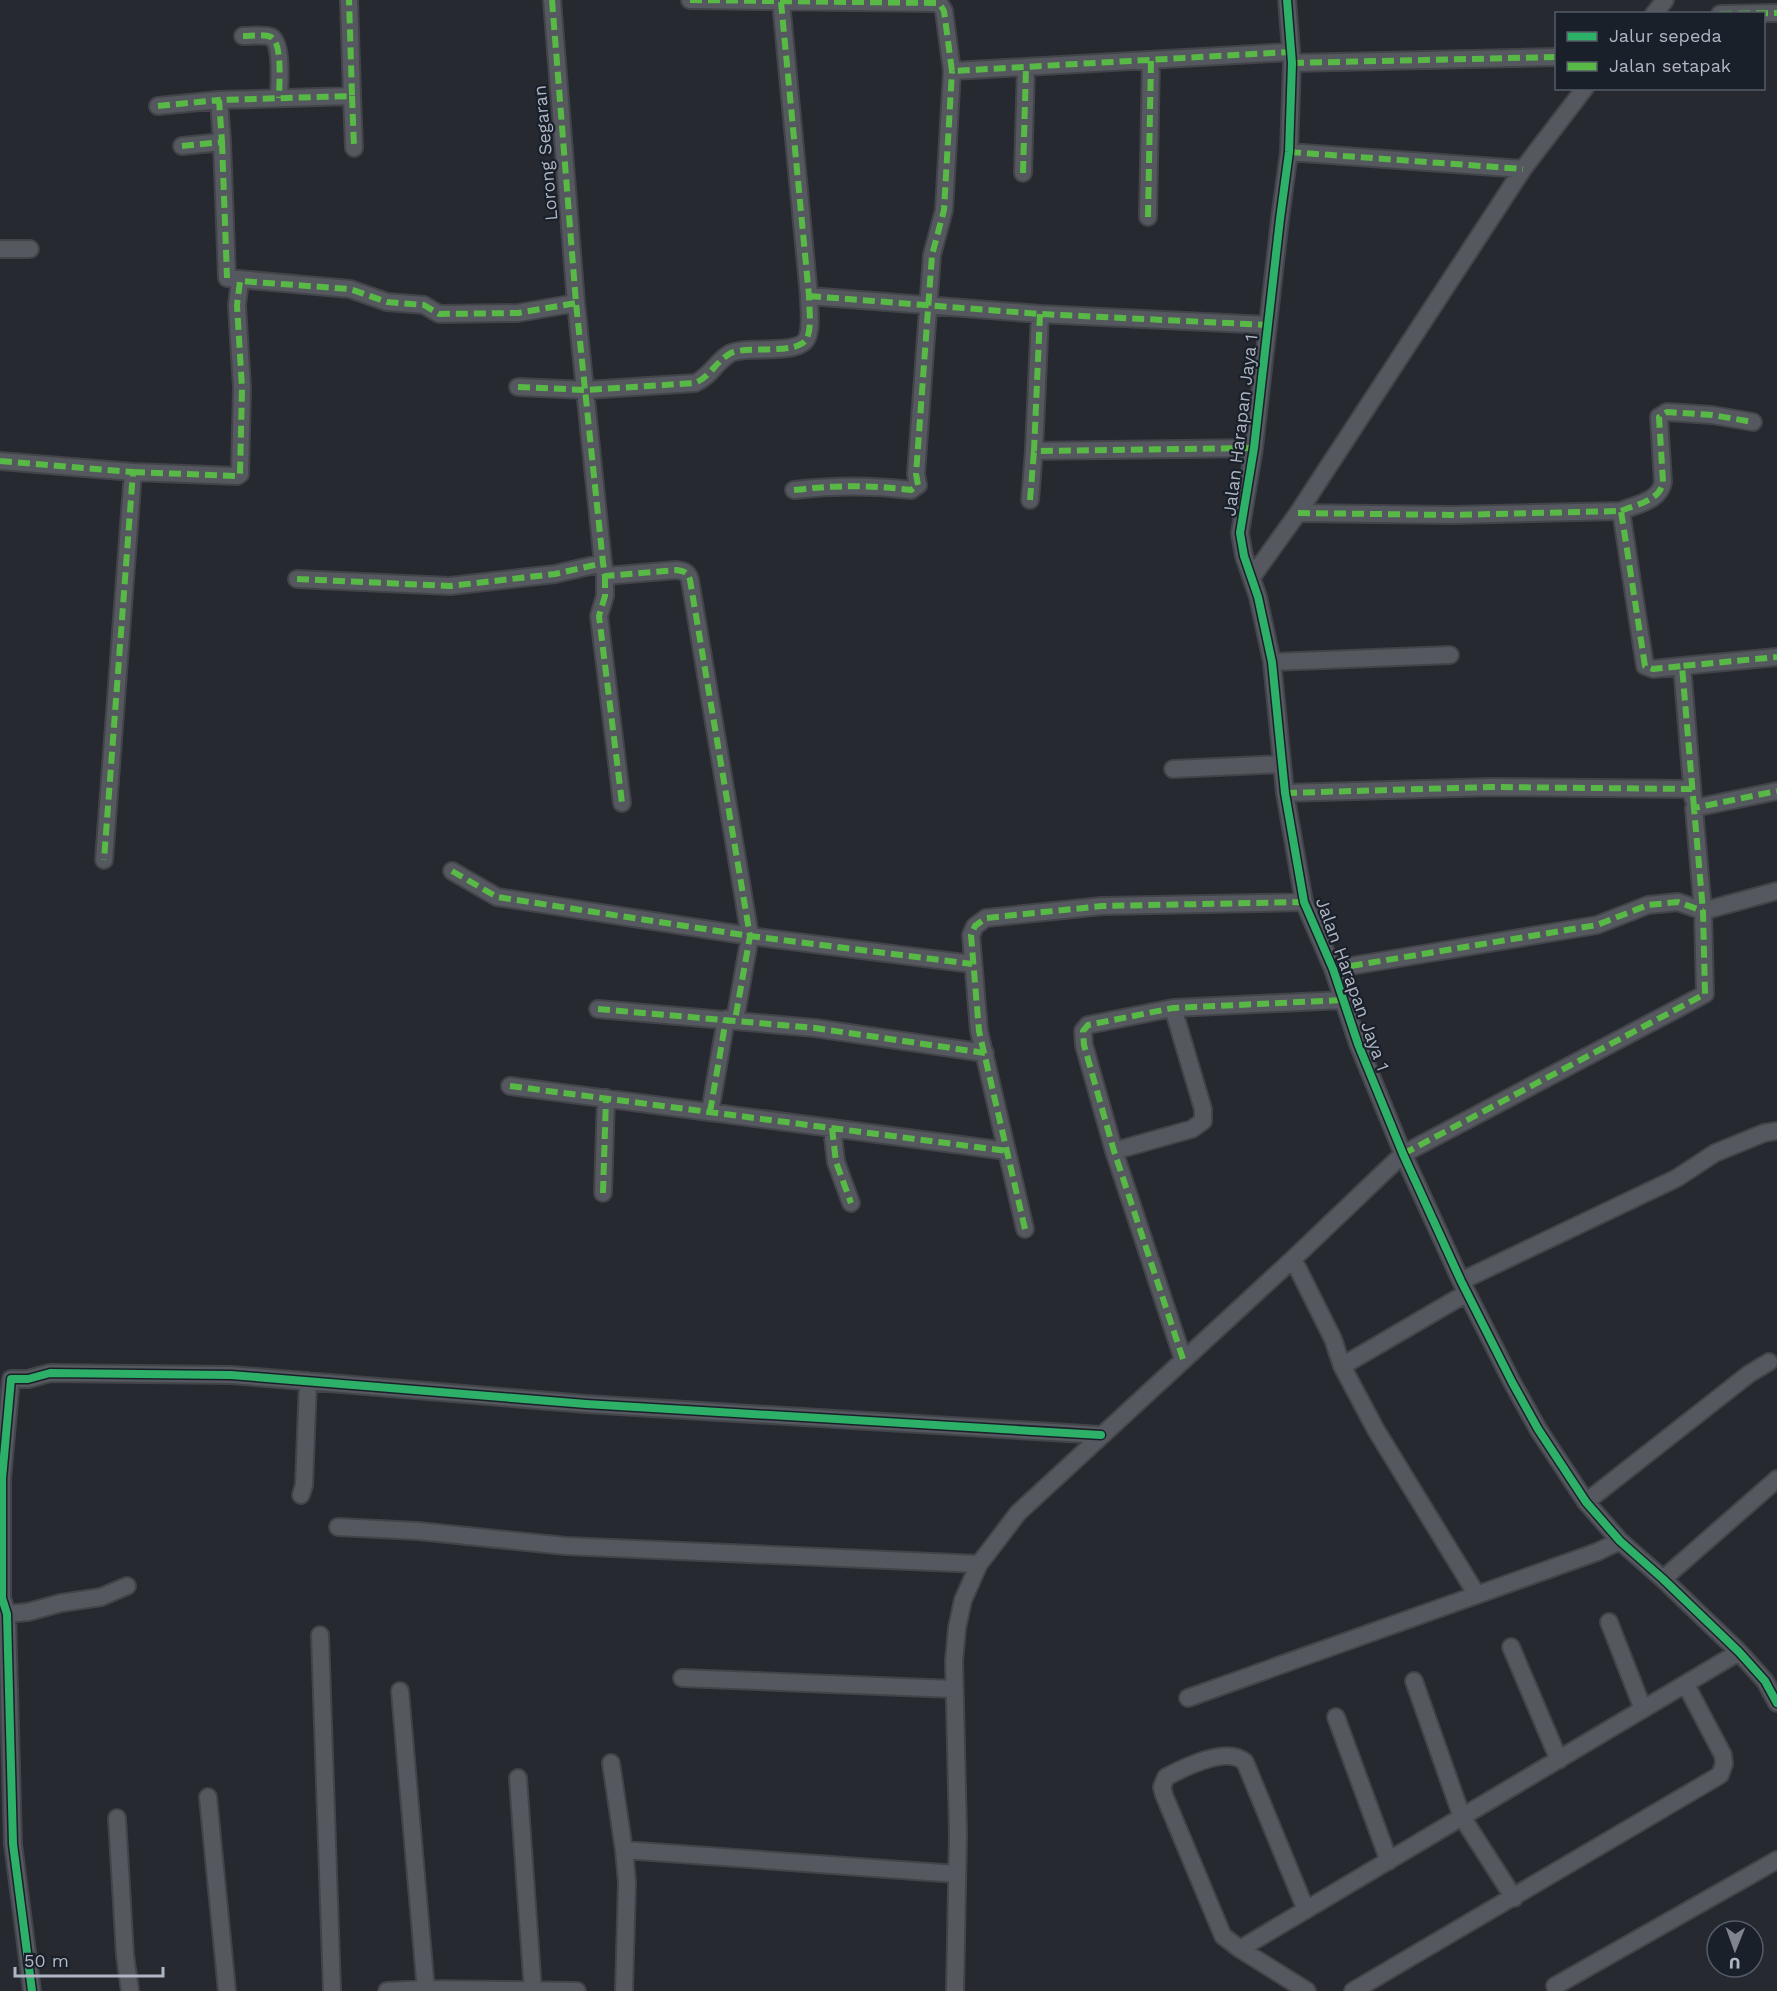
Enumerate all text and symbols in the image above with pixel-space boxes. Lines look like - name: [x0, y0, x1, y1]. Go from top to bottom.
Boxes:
- legend: [1555, 12, 1765, 90]
- text: Jalur sepeda: [1609, 25, 1722, 46]
- text: Jalan setapak: [1609, 55, 1731, 76]
- street label: Lorong Segaran: [529, 84, 561, 222]
- street label: Jalan Harapan Jaya 1: [1218, 333, 1262, 517]
- street label: Jalan Harapan Jaya 1: [1312, 894, 1394, 1074]
- north arrow: [1705, 1919, 1765, 1979]
- scale bar: [15, 1940, 164, 1978]
- text: 50 m: [24, 1950, 69, 1971]
- text: U: [1729, 1954, 1741, 1973]

